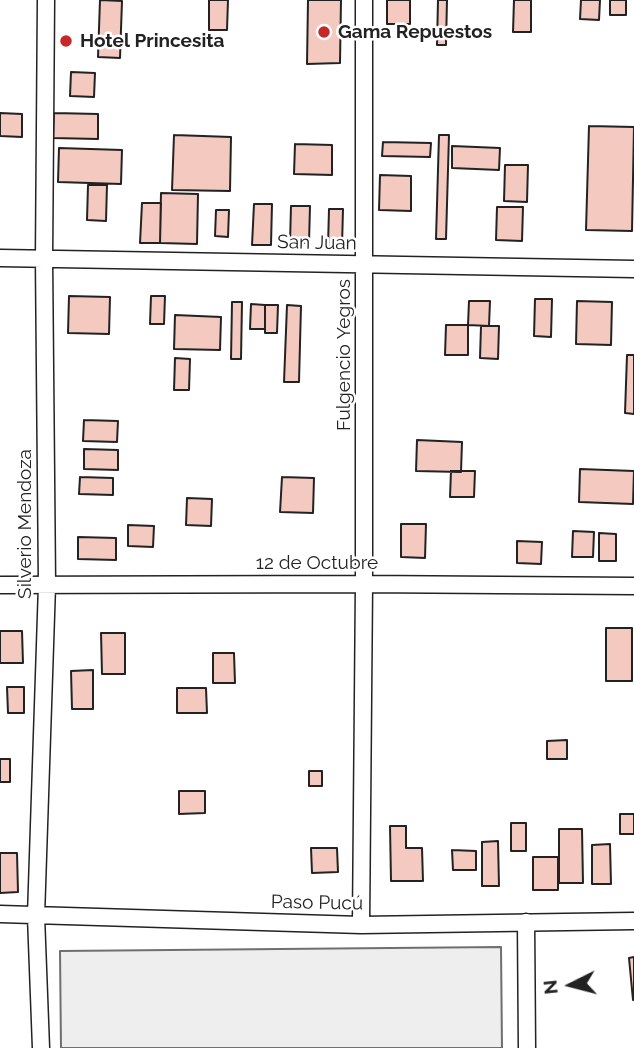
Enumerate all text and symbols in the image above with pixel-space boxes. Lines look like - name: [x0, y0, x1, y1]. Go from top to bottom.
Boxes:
- place label: Gama Repuestos: [338, 21, 492, 43]
- marker: Gama Repuestos: [316, 24, 332, 40]
- place label: Hotel Princesita: [80, 30, 224, 52]
- marker: Hotel Princesita: [58, 33, 74, 49]
- street label: San Juan: [277, 231, 357, 255]
- street label: Fulgencio Yegros: [333, 279, 355, 431]
- street label: Silverio Mendoza: [14, 449, 36, 599]
- street label: 12 de Octubre: [256, 552, 378, 574]
- street label: Paso Pucú: [271, 891, 363, 915]
- north arrow: [536, 950, 606, 1020]
- text: N: [538, 979, 562, 996]

